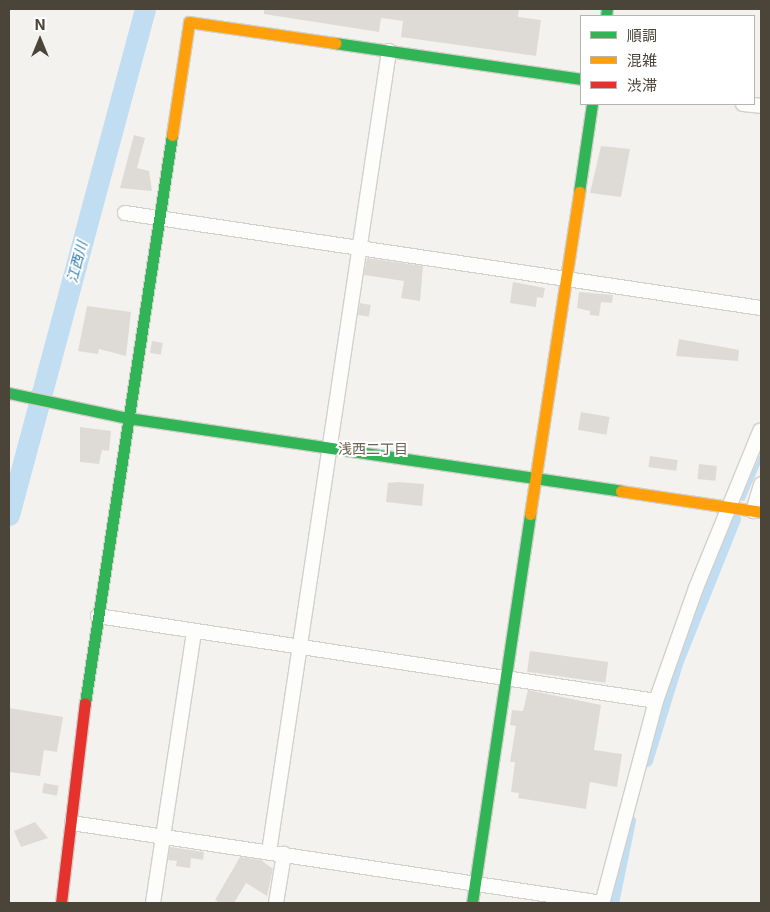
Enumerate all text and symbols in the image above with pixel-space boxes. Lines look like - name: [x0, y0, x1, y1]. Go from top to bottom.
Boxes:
- north arrow: [15, 15, 65, 65]
- legend: [580, 15, 755, 105]
- text: N: [35, 16, 45, 33]
- text: 順調: [627, 26, 657, 45]
- text: 混雑: [627, 51, 657, 70]
- text: 渋滞: [627, 76, 657, 95]
- water label: 江西川: [63, 240, 91, 284]
- district label: 浅西二丁目: [338, 441, 408, 457]

